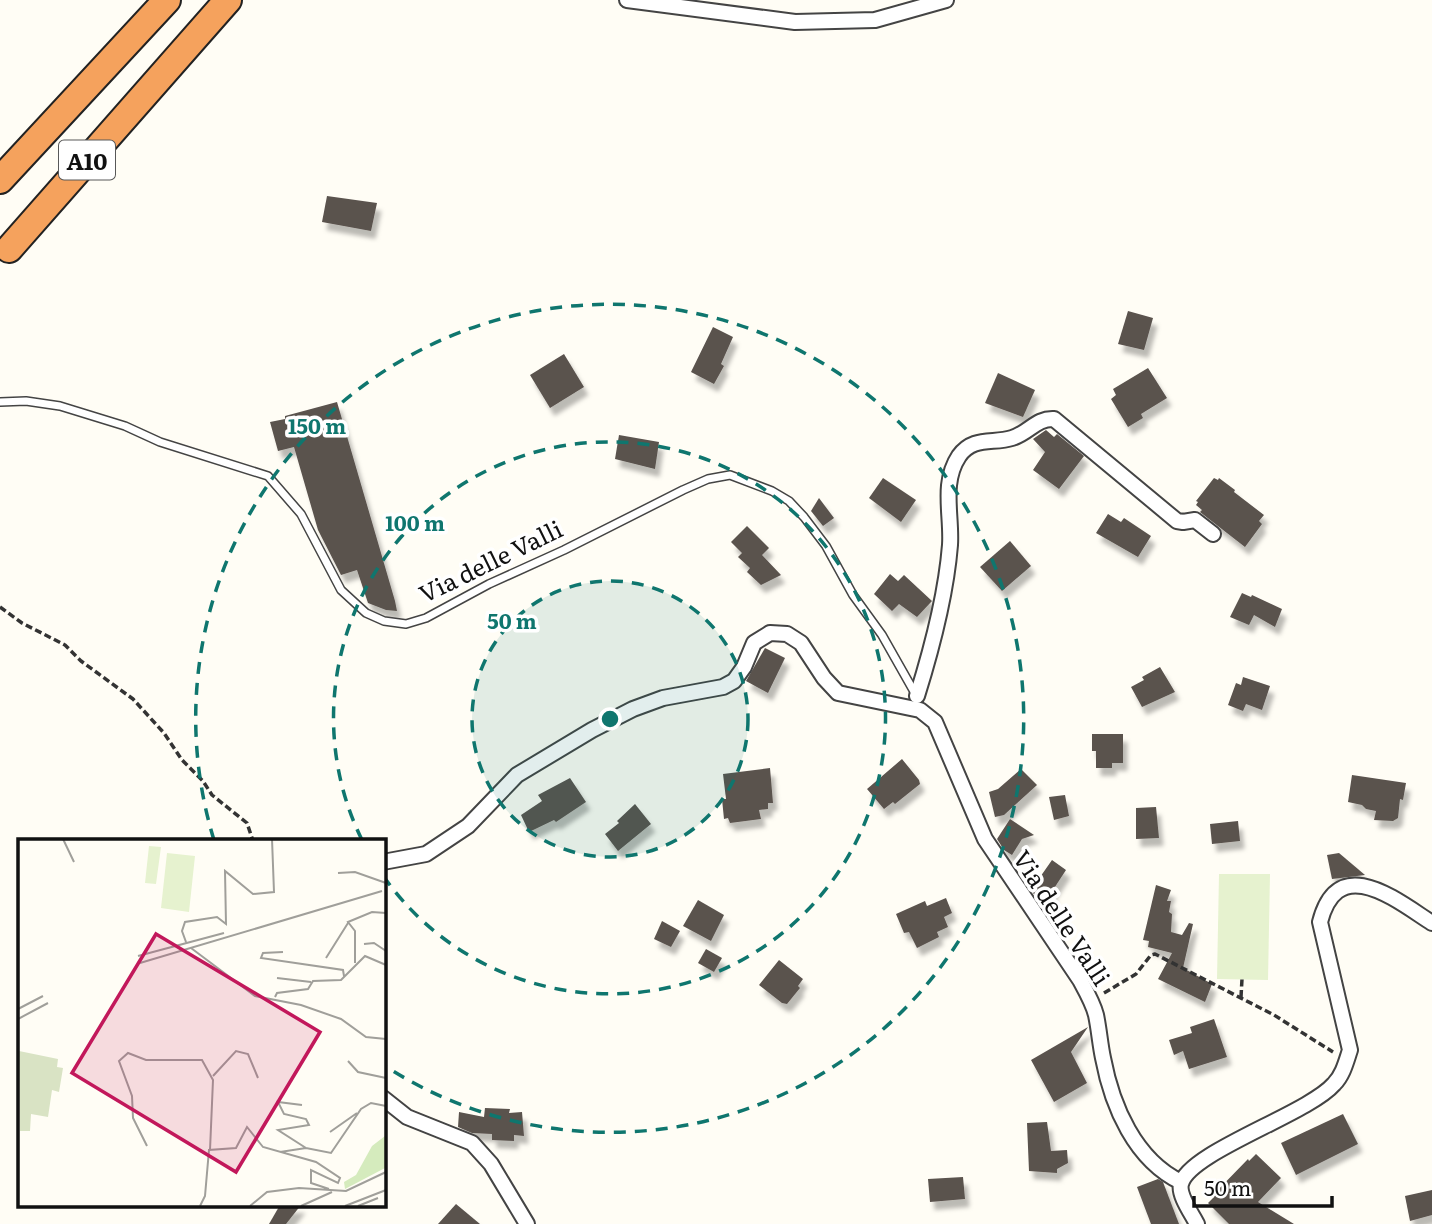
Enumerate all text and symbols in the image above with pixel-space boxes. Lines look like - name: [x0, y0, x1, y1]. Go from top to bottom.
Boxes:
- road number: A10: [59, 140, 115, 180]
- text: 150 m: [288, 409, 346, 440]
- text: 100 m: [385, 506, 445, 537]
- street label: Via delle Valli: [412, 510, 568, 610]
- text: 50 m: [487, 604, 537, 635]
- centre of rings: [598, 707, 622, 731]
- inset map: [18, 839, 385, 1206]
- street label: Via delle Valli: [1006, 842, 1120, 992]
- scale bar: [1194, 1164, 1332, 1208]
- text: 50 m: [1204, 1171, 1251, 1202]

